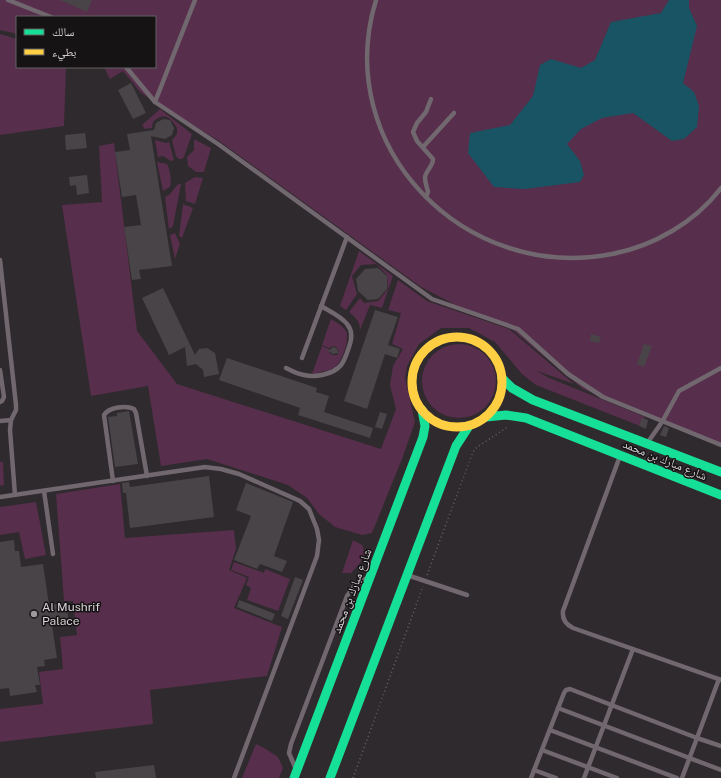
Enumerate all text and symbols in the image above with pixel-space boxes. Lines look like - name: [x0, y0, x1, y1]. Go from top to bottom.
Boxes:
- legend: [16, 16, 156, 68]
- text: سالك: [52, 25, 74, 39]
- text: بطيء: [52, 45, 76, 62]
- street label: شارع مبارك بن محمد: [621, 437, 709, 484]
- street label: شارع مبارك بن محمد: [329, 547, 376, 636]
- place label: Al Mushrif Palace: [42, 600, 100, 628]
- marker: Al Mushrif Palace: [29, 609, 39, 619]

